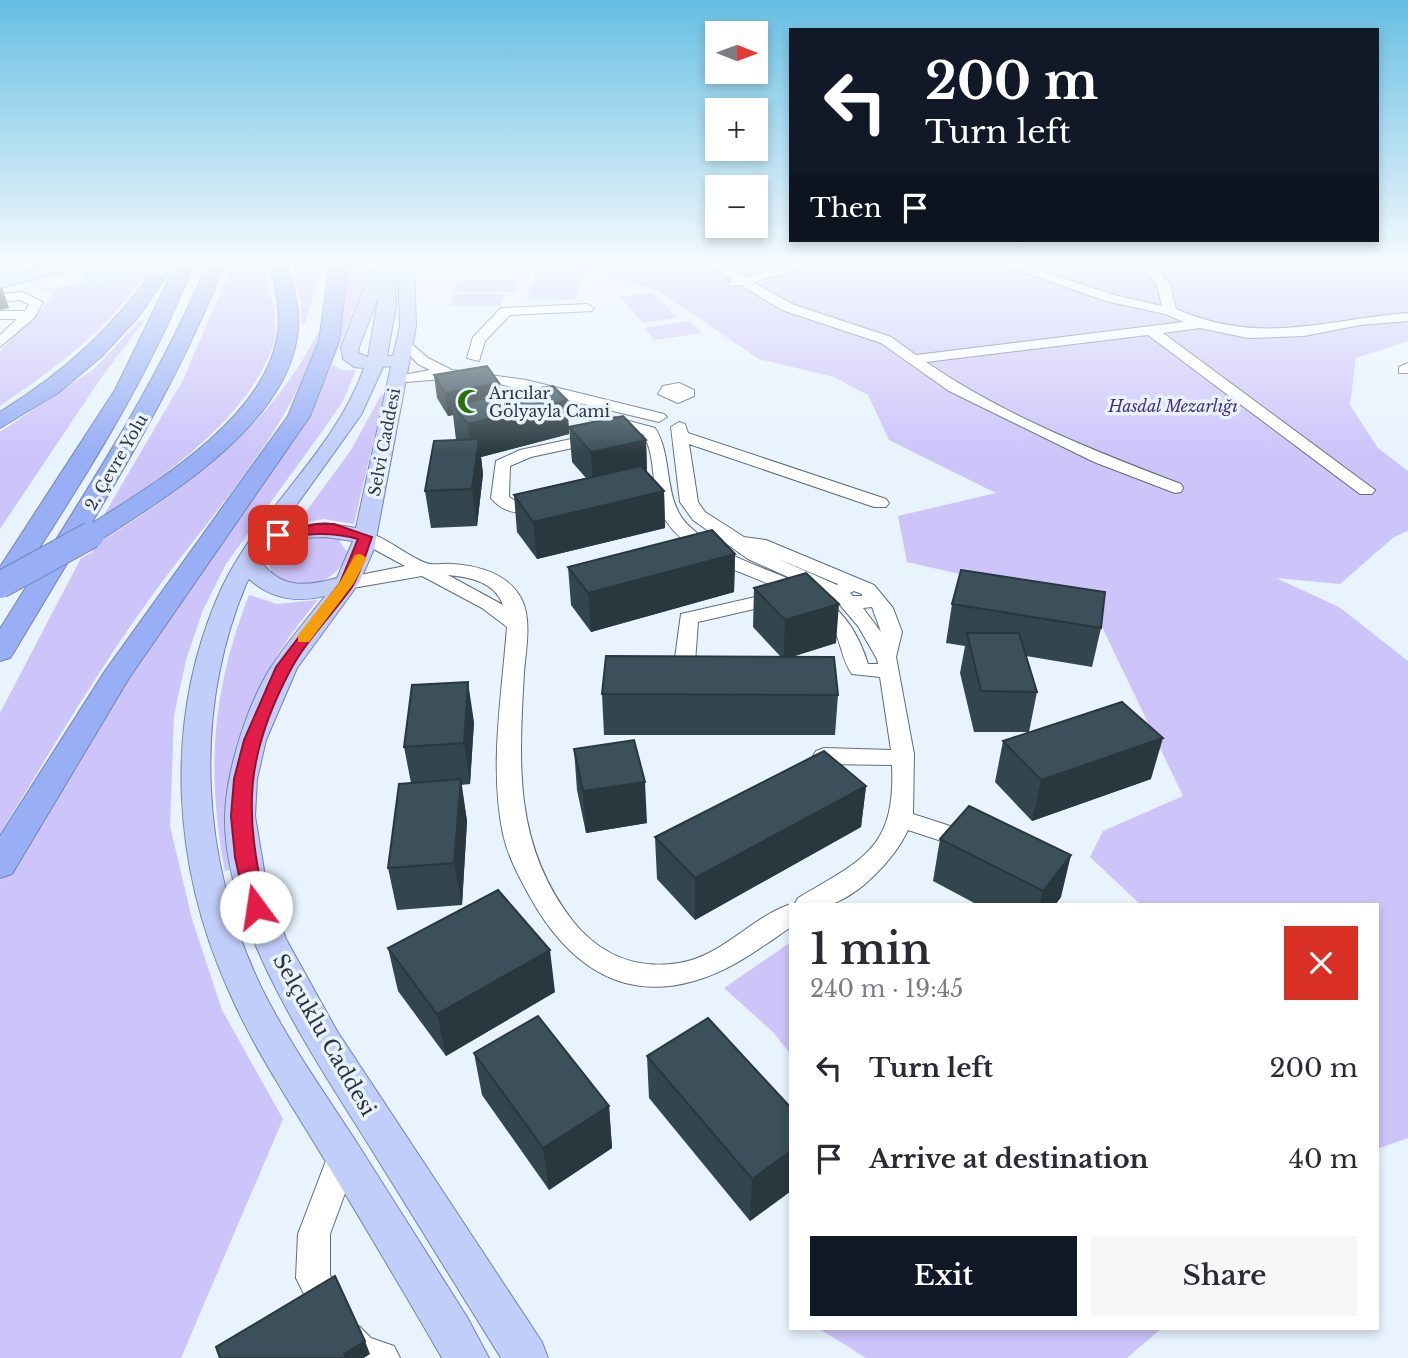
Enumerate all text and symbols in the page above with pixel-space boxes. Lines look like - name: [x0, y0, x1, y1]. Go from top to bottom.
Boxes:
- north arrow: [705, 21, 768, 84]
- map controls: [705, 21, 768, 238]
- text: 200 m: [925, 51, 1098, 112]
- icon: left: [810, 56, 901, 147]
- button: +: [705, 98, 768, 161]
- text: Turn left: [925, 112, 1071, 152]
- button: −: [705, 175, 768, 238]
- icon: arrive: [896, 189, 934, 227]
- text: Then: [810, 192, 882, 224]
- place label: Arıcılar Gölyayla Cami: [488, 383, 611, 421]
- street label: Selvi Caddesi: [364, 386, 404, 498]
- mosque icon: Arıcılar Gölyayla Cami: [455, 388, 483, 416]
- park label: Hasdal Mezarlığı: [1107, 396, 1238, 416]
- street label: 2. Çevre Yolu: [81, 410, 152, 513]
- pin: [248, 505, 308, 565]
- icon: arrive: [259, 516, 297, 554]
- position arrow: [219, 870, 293, 944]
- text: 1 min: [810, 923, 931, 975]
- button: close: [1284, 926, 1358, 1000]
- street label: Selçuklu Caddesi: [267, 949, 381, 1121]
- text: 240 m · 19:45: [810, 975, 963, 1003]
- icon: left: [810, 1049, 848, 1087]
- text: Turn left: [869, 1052, 993, 1084]
- text: 200 m: [1269, 1052, 1358, 1084]
- icon: arrive: [810, 1140, 848, 1178]
- text: Arrive at destination: [869, 1143, 1149, 1175]
- text: 40 m: [1289, 1143, 1358, 1175]
- button: Exit: [810, 1236, 1077, 1316]
- button: Share: [1091, 1236, 1358, 1316]

